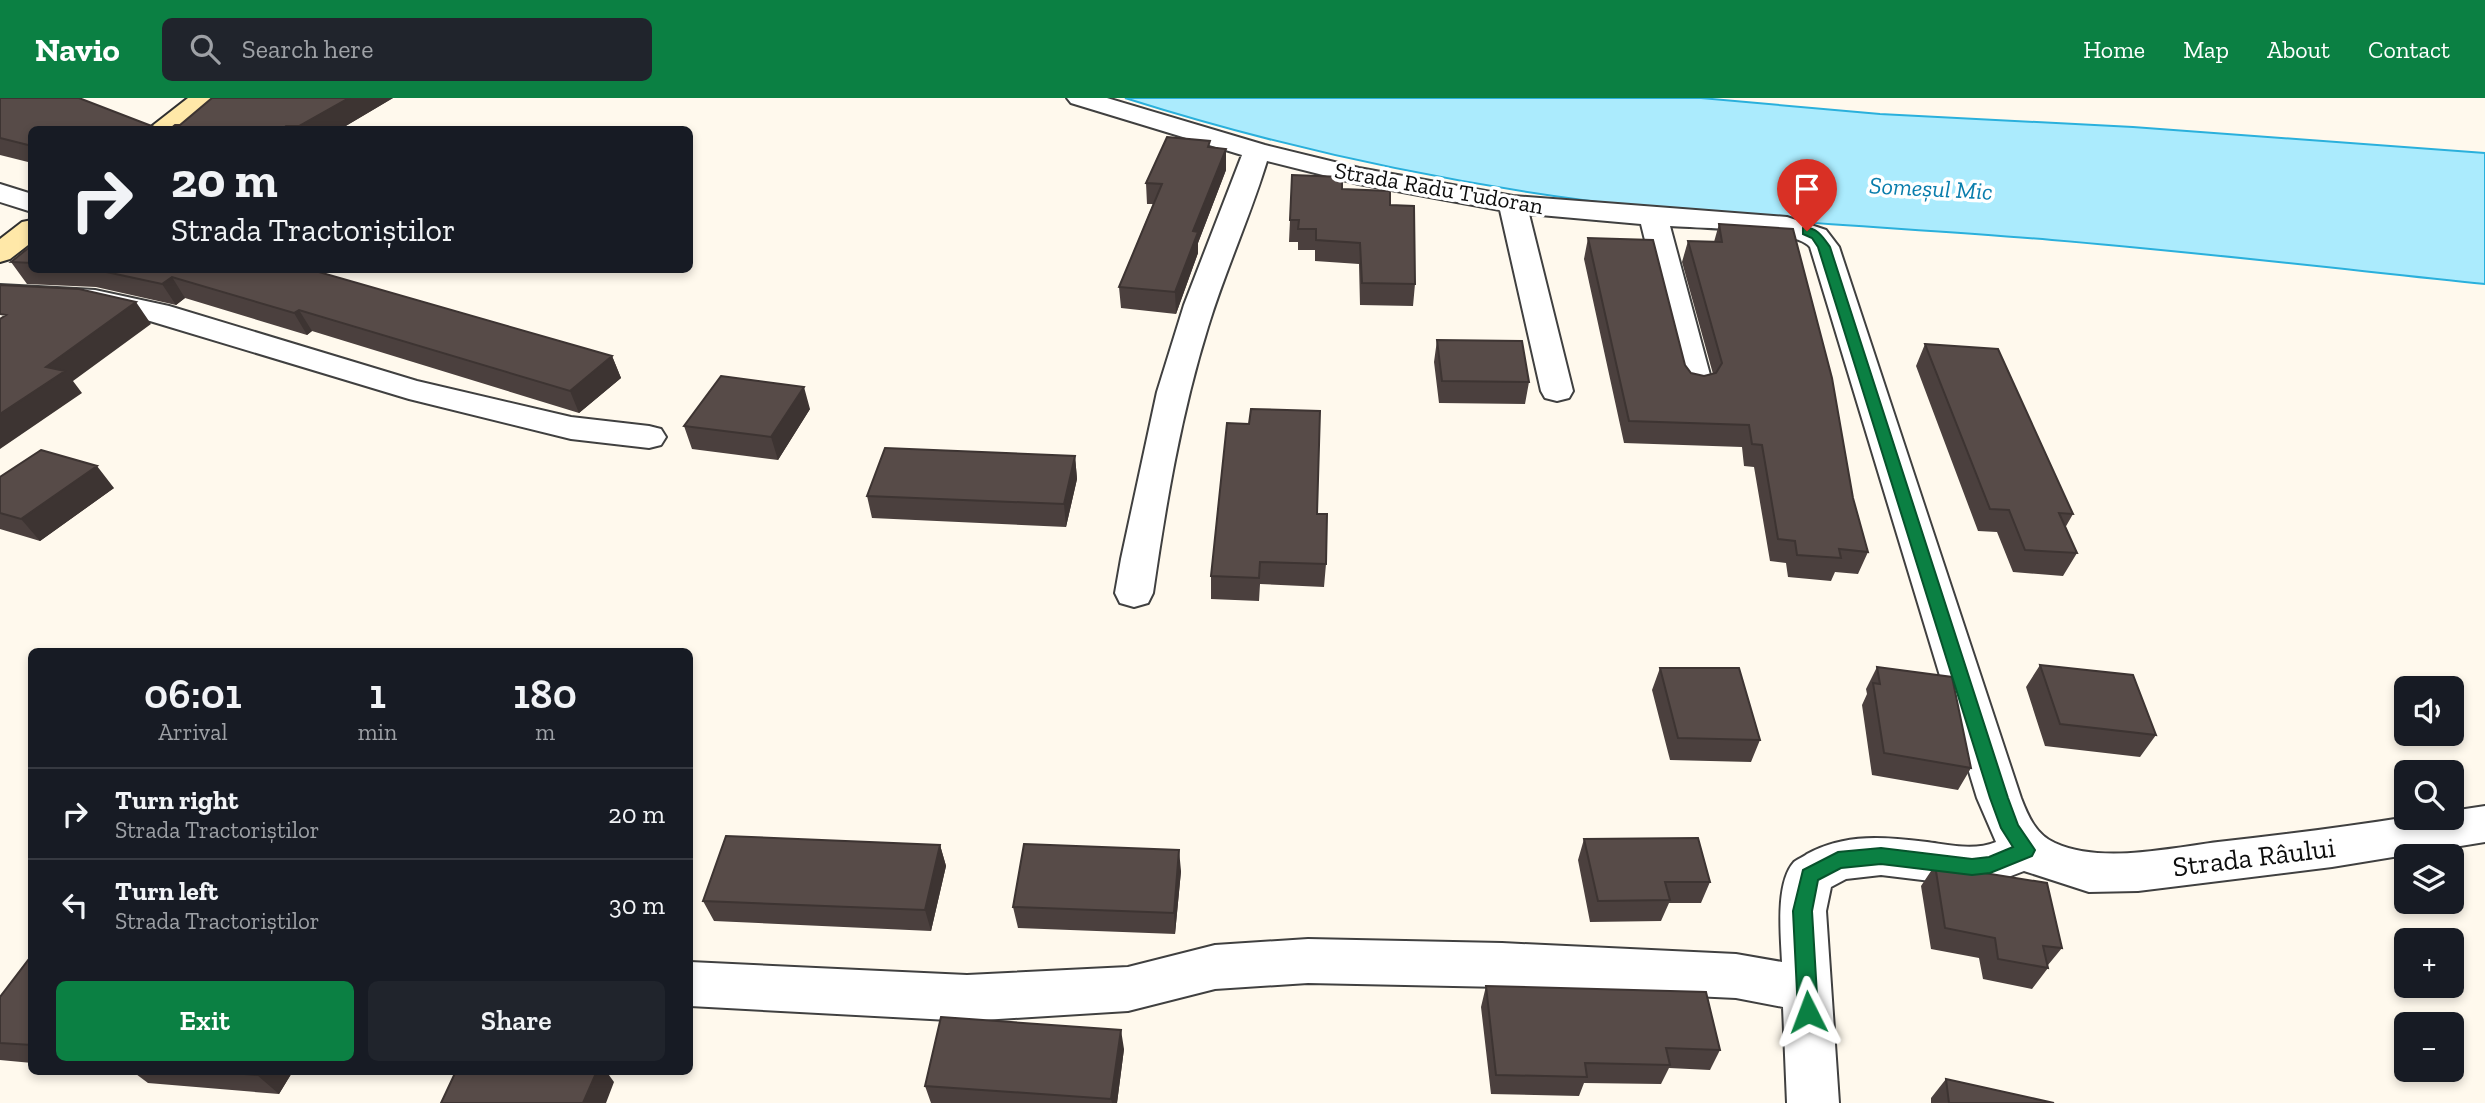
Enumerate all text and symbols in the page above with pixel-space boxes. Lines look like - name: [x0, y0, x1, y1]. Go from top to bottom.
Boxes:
- search box: [162, 18, 652, 81]
- text: Navio: [35, 30, 120, 69]
- icon: search: [186, 30, 224, 68]
- text: Search here: [242, 33, 374, 65]
- text: Home: [2083, 35, 2145, 64]
- text: Map: [2183, 35, 2229, 64]
- text: About: [2267, 35, 2330, 64]
- text: Contact: [2368, 35, 2450, 64]
- text: 20 m: [171, 151, 278, 210]
- icon: right: [56, 154, 147, 245]
- street label: Strada Radu Tudoran: [1332, 156, 1546, 220]
- pin: [1777, 159, 1837, 231]
- icon: arrive: [1788, 170, 1826, 208]
- water label: Someșul Mic: [1868, 170, 1994, 206]
- text: Strada Tractoriștilor: [171, 211, 455, 249]
- text: 06:01: [144, 668, 242, 719]
- text: 1: [369, 668, 386, 719]
- text: 180: [513, 668, 577, 719]
- map controls: [2394, 676, 2464, 1082]
- button: sound: [2394, 676, 2464, 746]
- text: Arrival: [158, 718, 228, 746]
- text: min: [358, 718, 397, 746]
- text: m: [535, 718, 555, 746]
- button: search: [2394, 760, 2464, 830]
- text: Turn right: [115, 784, 238, 816]
- icon: right: [56, 795, 94, 833]
- text: 20 m: [608, 798, 665, 830]
- text: Strada Tractoriștilor: [115, 816, 319, 844]
- street label: Strada Râului: [2171, 831, 2337, 883]
- button: layers: [2394, 844, 2464, 914]
- text: Turn left: [115, 875, 218, 907]
- icon: left: [56, 886, 94, 924]
- text: 30 m: [609, 889, 665, 921]
- text: Strada Tractoriștilor: [115, 907, 319, 935]
- button: +: [2394, 928, 2464, 998]
- position arrow: [1771, 975, 1845, 1049]
- button: Exit: [56, 981, 354, 1061]
- button: Share: [368, 981, 665, 1061]
- button: −: [2394, 1012, 2464, 1082]

